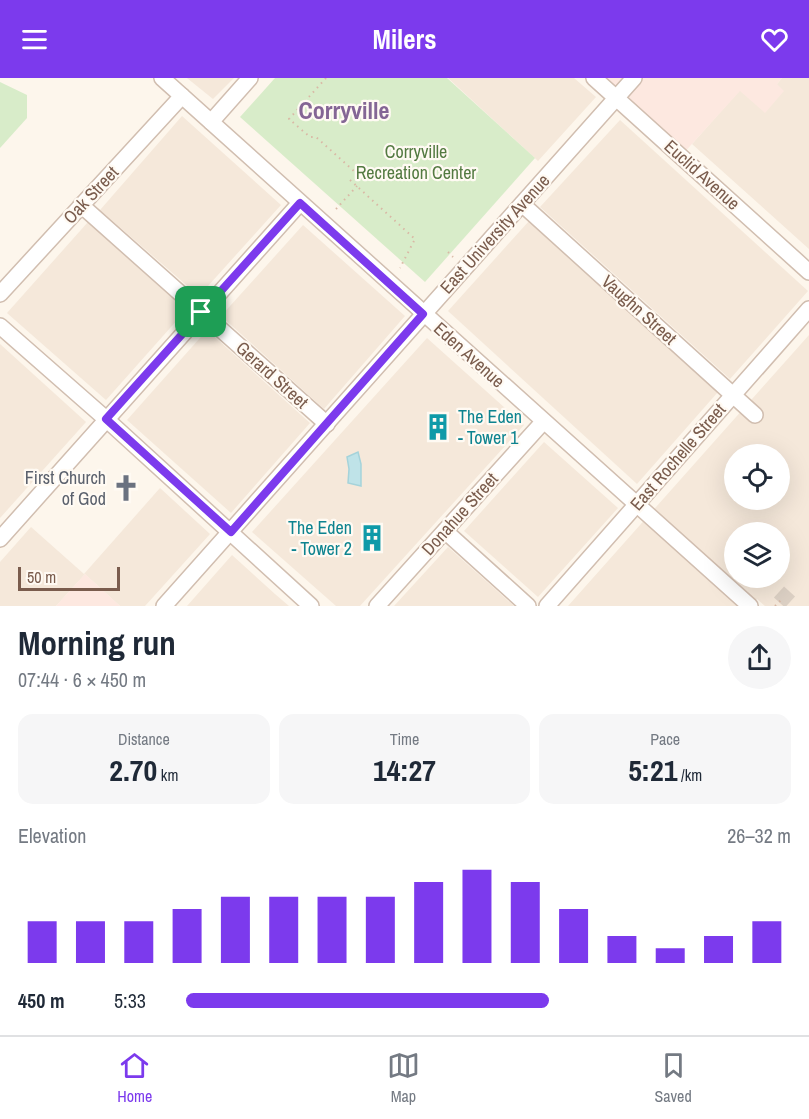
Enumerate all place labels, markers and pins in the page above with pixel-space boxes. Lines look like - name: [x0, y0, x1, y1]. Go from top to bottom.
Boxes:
- pin: [175, 286, 226, 337]
- place label: The Eden - Tower 1: [458, 404, 522, 450]
- building icon: The Eden - Tower 1: [423, 412, 453, 442]
- place label: First Church of God: [25, 465, 106, 511]
- church icon: First Church of God: [111, 473, 141, 503]
- place label: The Eden - Tower 2: [288, 515, 352, 561]
- building icon: The Eden - Tower 2: [357, 523, 387, 553]

